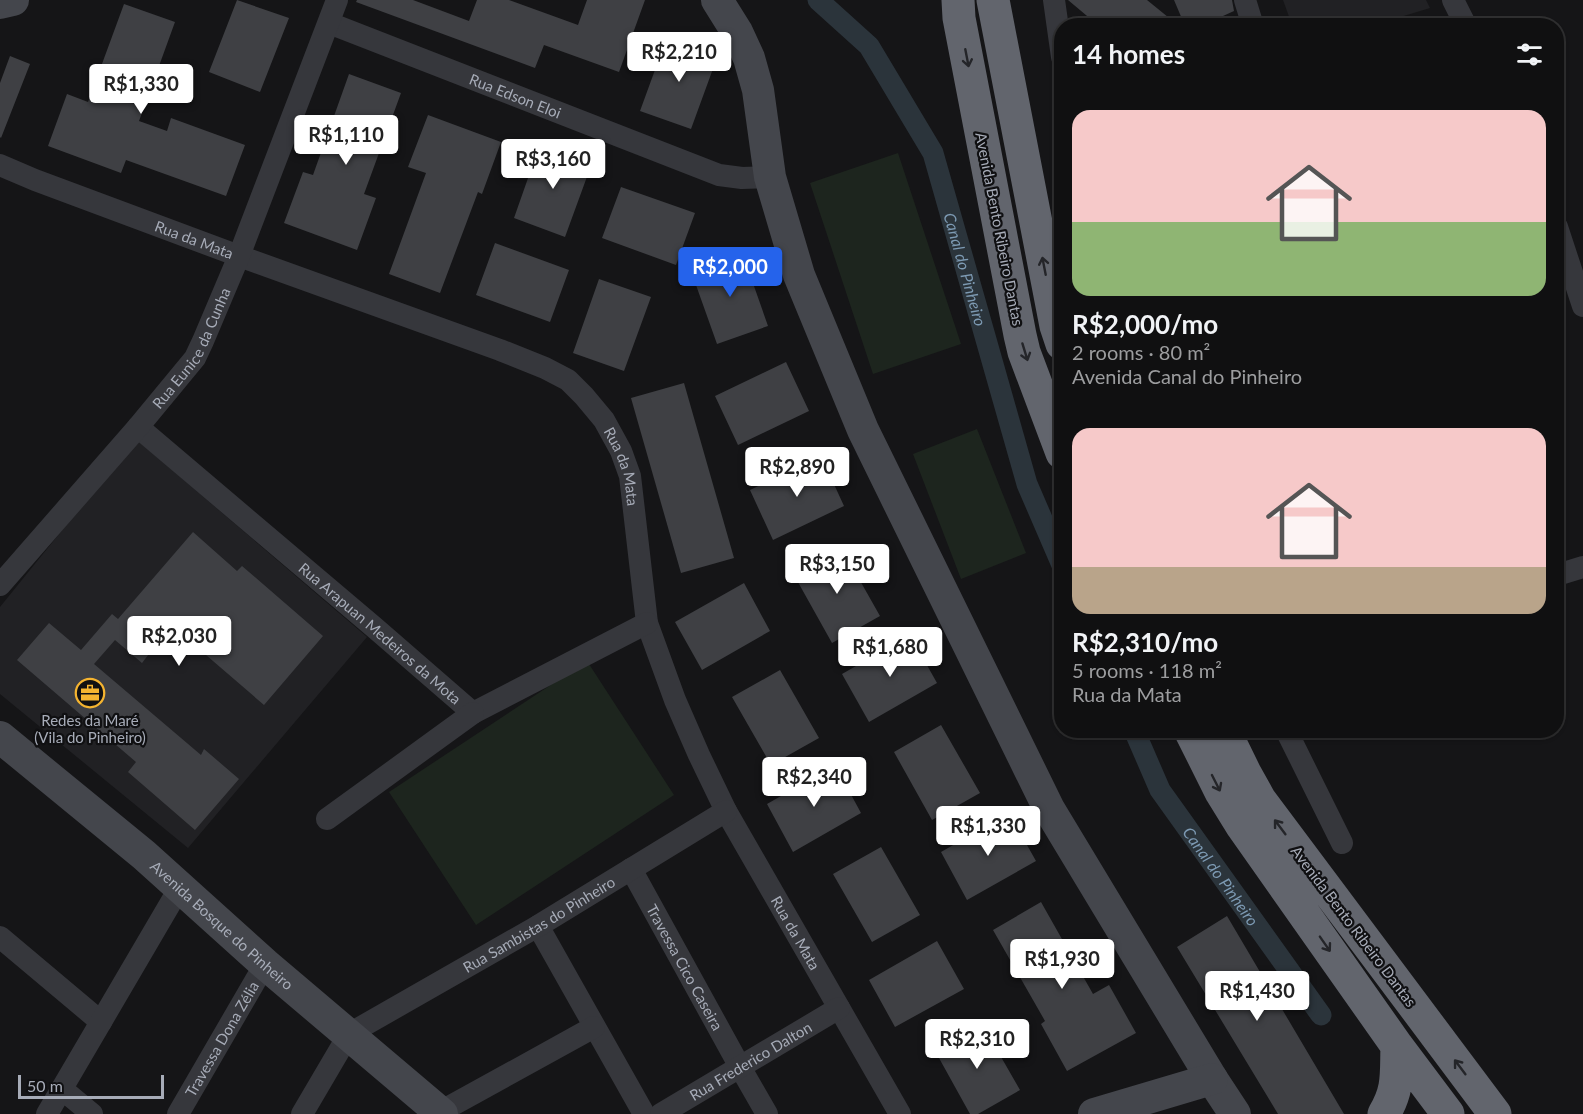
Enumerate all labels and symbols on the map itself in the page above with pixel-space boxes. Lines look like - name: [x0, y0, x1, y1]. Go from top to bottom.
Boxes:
- pin: R$2,210: [624, 32, 734, 83]
- one-way arrow: [962, 47, 973, 67]
- pin: R$1,330: [86, 64, 196, 115]
- street label: Rua Edson Eloi: [467, 70, 564, 122]
- pin: R$1,110: [291, 115, 401, 166]
- street label: Avenida Bento Ribeiro Dantas: [972, 131, 1028, 327]
- pin: R$3,160: [498, 139, 608, 190]
- water label: Canal do Pinheiro: [941, 210, 991, 328]
- street label: Rua da Mata: [152, 217, 236, 262]
- pin: R$2,000: [675, 247, 785, 298]
- one-way arrow: [1038, 257, 1049, 276]
- street label: Rua Eunice da Cunha: [148, 285, 234, 412]
- one-way arrow: [1020, 342, 1031, 361]
- street label: Rua da Mata: [601, 424, 642, 507]
- pin: R$2,890: [742, 447, 852, 498]
- pin: R$3,150: [782, 544, 892, 595]
- street label: Rua Arapuan Medeiros da Mota: [295, 559, 465, 708]
- pin: R$2,030: [124, 616, 234, 667]
- pin: R$1,680: [835, 627, 945, 678]
- office icon: Redes da Maré (Vila do Pinheiro): [74, 677, 106, 709]
- place label: Redes da Maré (Vila do Pinheiro): [34, 711, 146, 746]
- pin: R$2,340: [759, 757, 869, 808]
- one-way arrow: [1211, 773, 1222, 791]
- pin: R$1,330: [933, 806, 1043, 857]
- one-way arrow: [1274, 819, 1287, 835]
- water label: Canal do Pinheiro: [1180, 823, 1263, 929]
- street label: Avenida Bento Ribeiro Dantas: [1288, 842, 1420, 1010]
- street label: Avenida Bosque do Pinheiro: [147, 857, 297, 993]
- street label: Rua Sambistas do Pinheiro: [459, 872, 618, 976]
- street label: Rua da Mata: [768, 893, 824, 973]
- street label: Travessa Cico Caseira: [643, 901, 727, 1033]
- one-way arrow: [1319, 936, 1331, 952]
- pin: R$1,930: [1007, 939, 1117, 990]
- pin: R$1,430: [1202, 971, 1312, 1022]
- street label: Travessa Dona Zélia: [181, 978, 262, 1100]
- street label: Rua Frederico Dalton: [686, 1018, 815, 1104]
- pin: R$2,310: [922, 1019, 1032, 1070]
- one-way arrow: [1454, 1060, 1466, 1076]
- scale bar: [18, 1072, 164, 1100]

